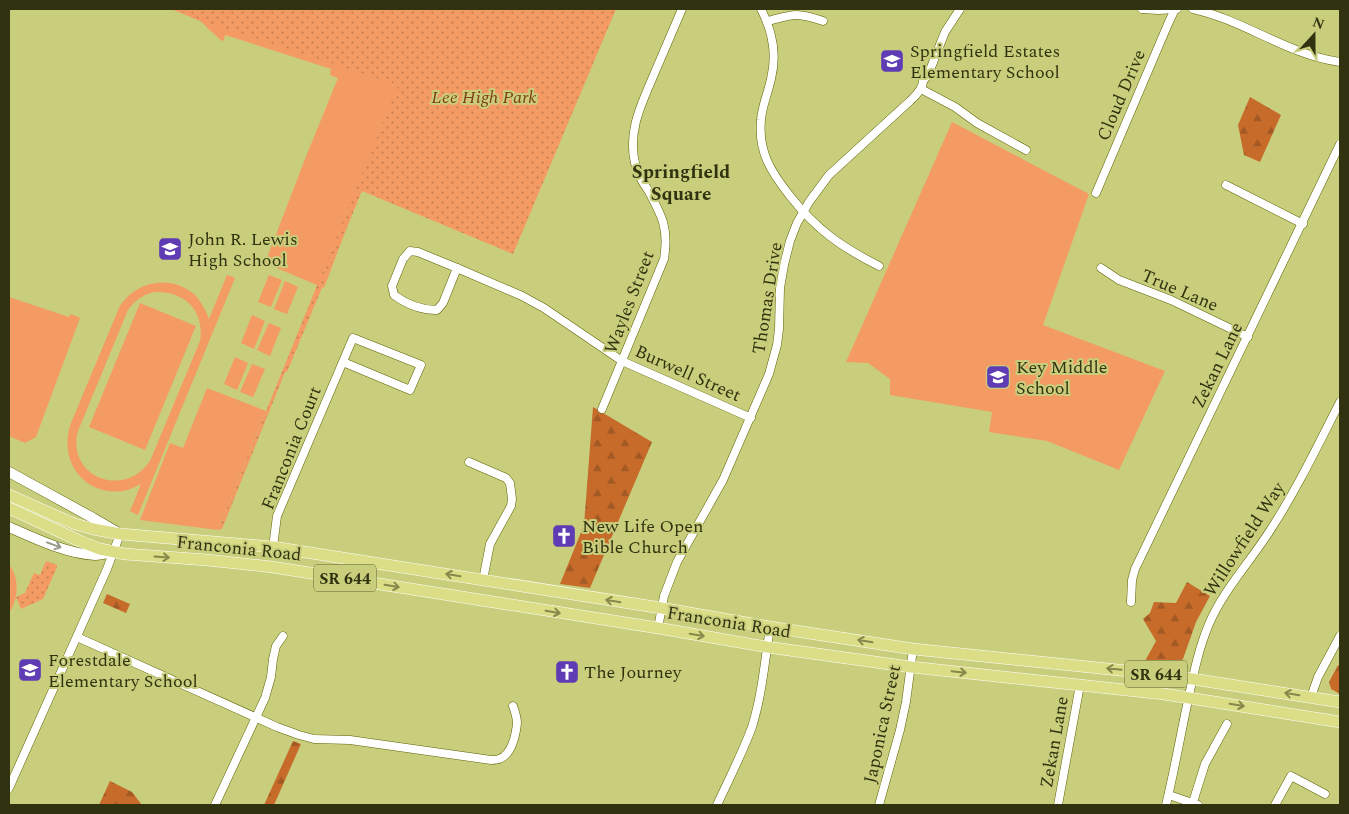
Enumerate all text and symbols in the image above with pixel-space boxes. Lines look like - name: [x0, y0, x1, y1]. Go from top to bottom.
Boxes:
- north arrow: [1289, 10, 1339, 60]
- text: N: [1309, 11, 1328, 35]
- place label: Springfield Estates Elementary School: [910, 38, 1060, 86]
- street label: Cloud Drive: [1090, 45, 1153, 145]
- school or university icon: Springfield Estates Elementary School: [879, 48, 905, 74]
- park label: Lee High Park: [431, 84, 537, 111]
- district label: Springfield Square: [632, 158, 730, 209]
- place label: John R. Lewis High School: [188, 226, 298, 274]
- school or university icon: John R. Lewis High School: [157, 236, 183, 262]
- street label: Thomas Drive: [745, 240, 790, 356]
- street label: Wayles Street: [597, 247, 661, 358]
- street label: True Lane: [1137, 262, 1223, 319]
- street label: Zekan Lane: [1185, 318, 1250, 413]
- street label: Burwell Street: [630, 338, 745, 409]
- place label: Key Middle School: [1016, 354, 1107, 402]
- school or university icon: Key Middle School: [985, 364, 1011, 390]
- street label: Franconia Court: [254, 382, 329, 514]
- street label: Willowfield Way: [1197, 475, 1292, 602]
- place label: New Life Open Bible Church: [582, 513, 704, 561]
- church icon: New Life Open Bible Church: [551, 523, 577, 549]
- street label: Franconia Road: [175, 529, 303, 568]
- one-way arrow: [46, 541, 61, 550]
- one-way arrow: [153, 553, 169, 562]
- road number: SR 644: [314, 564, 376, 592]
- one-way arrow: [445, 570, 461, 580]
- one-way arrow: [384, 581, 400, 591]
- one-way arrow: [605, 595, 621, 605]
- street label: Franconia Road: [665, 599, 793, 646]
- one-way arrow: [544, 607, 560, 617]
- one-way arrow: [688, 631, 704, 641]
- one-way arrow: [857, 636, 873, 646]
- place label: Forestdale Elementary School: [48, 647, 198, 695]
- school or university icon: Forestdale Elementary School: [17, 657, 43, 683]
- church icon: The Journey: [554, 659, 580, 685]
- place label: The Journey: [584, 659, 683, 686]
- road number: SR 644: [1125, 661, 1187, 688]
- street label: Japonica Street: [857, 662, 908, 786]
- one-way arrow: [1106, 664, 1122, 674]
- one-way arrow: [951, 667, 967, 677]
- one-way arrow: [1285, 688, 1301, 698]
- street label: Zekan Lane: [1033, 694, 1076, 790]
- one-way arrow: [1228, 700, 1244, 710]

